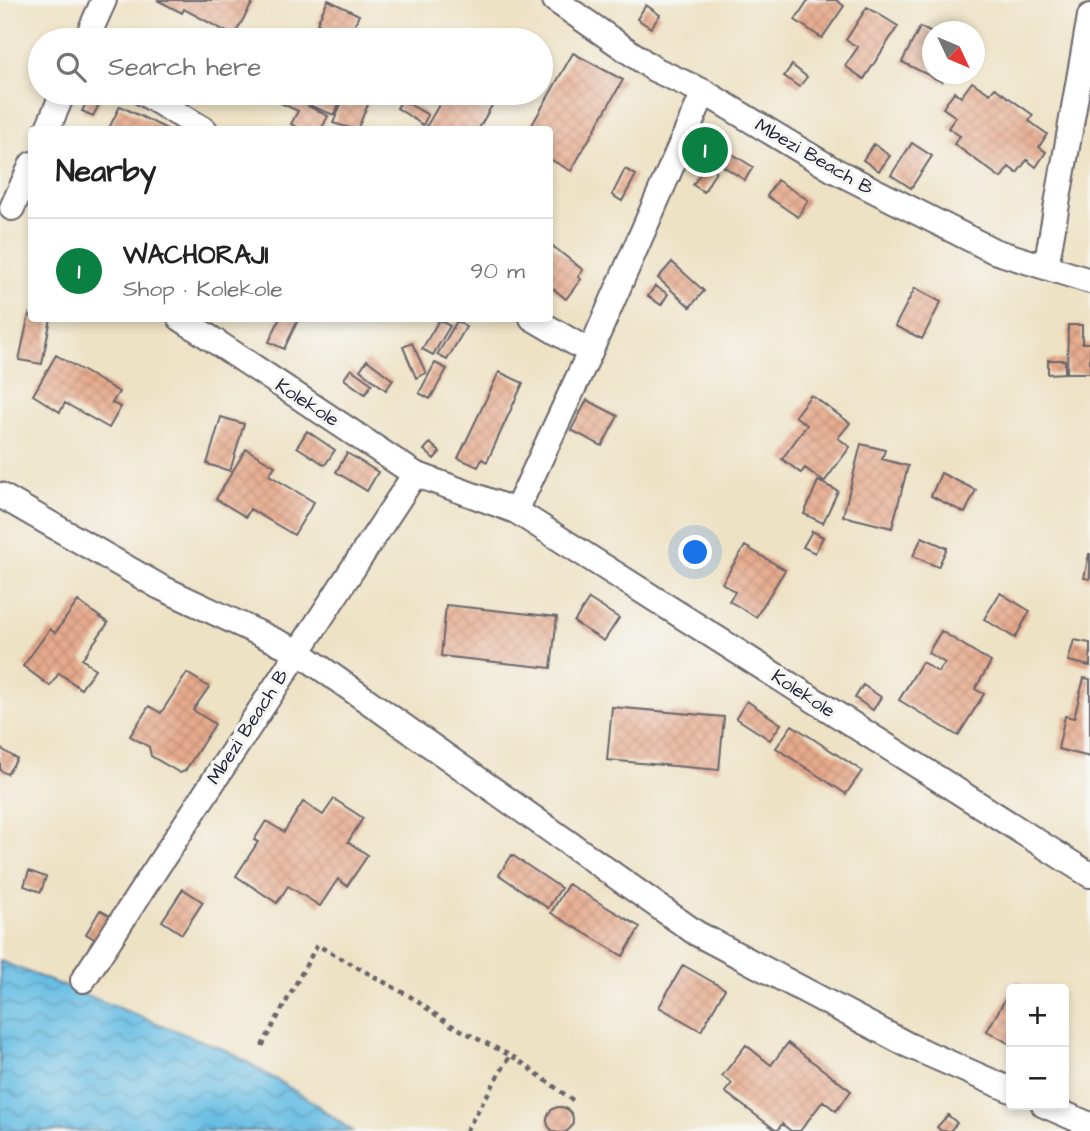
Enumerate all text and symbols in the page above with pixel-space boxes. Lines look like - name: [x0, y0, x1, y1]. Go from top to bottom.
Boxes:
- north arrow: [922, 21, 985, 84]
- search box: [28, 28, 553, 105]
- icon: search: [52, 48, 90, 86]
- text: Search here: [108, 49, 261, 85]
- street label: Mbezi Beach B: [750, 112, 879, 202]
- pin: 1: [682, 124, 728, 176]
- text: Nearby: [56, 151, 156, 193]
- text: WACHORAJI: [123, 237, 269, 273]
- text: 1: [78, 255, 80, 287]
- text: 90 m: [470, 255, 525, 287]
- text: Shop · Kolekole: [123, 273, 283, 305]
- street label: Kolekole: [270, 372, 344, 434]
- your location: [678, 535, 712, 569]
- street label: Kolekole: [766, 663, 840, 725]
- street label: Mbezi Beach B: [201, 664, 296, 790]
- map controls: [1006, 984, 1069, 1110]
- button: +: [1006, 984, 1069, 1047]
- button: −: [1006, 1047, 1069, 1110]

